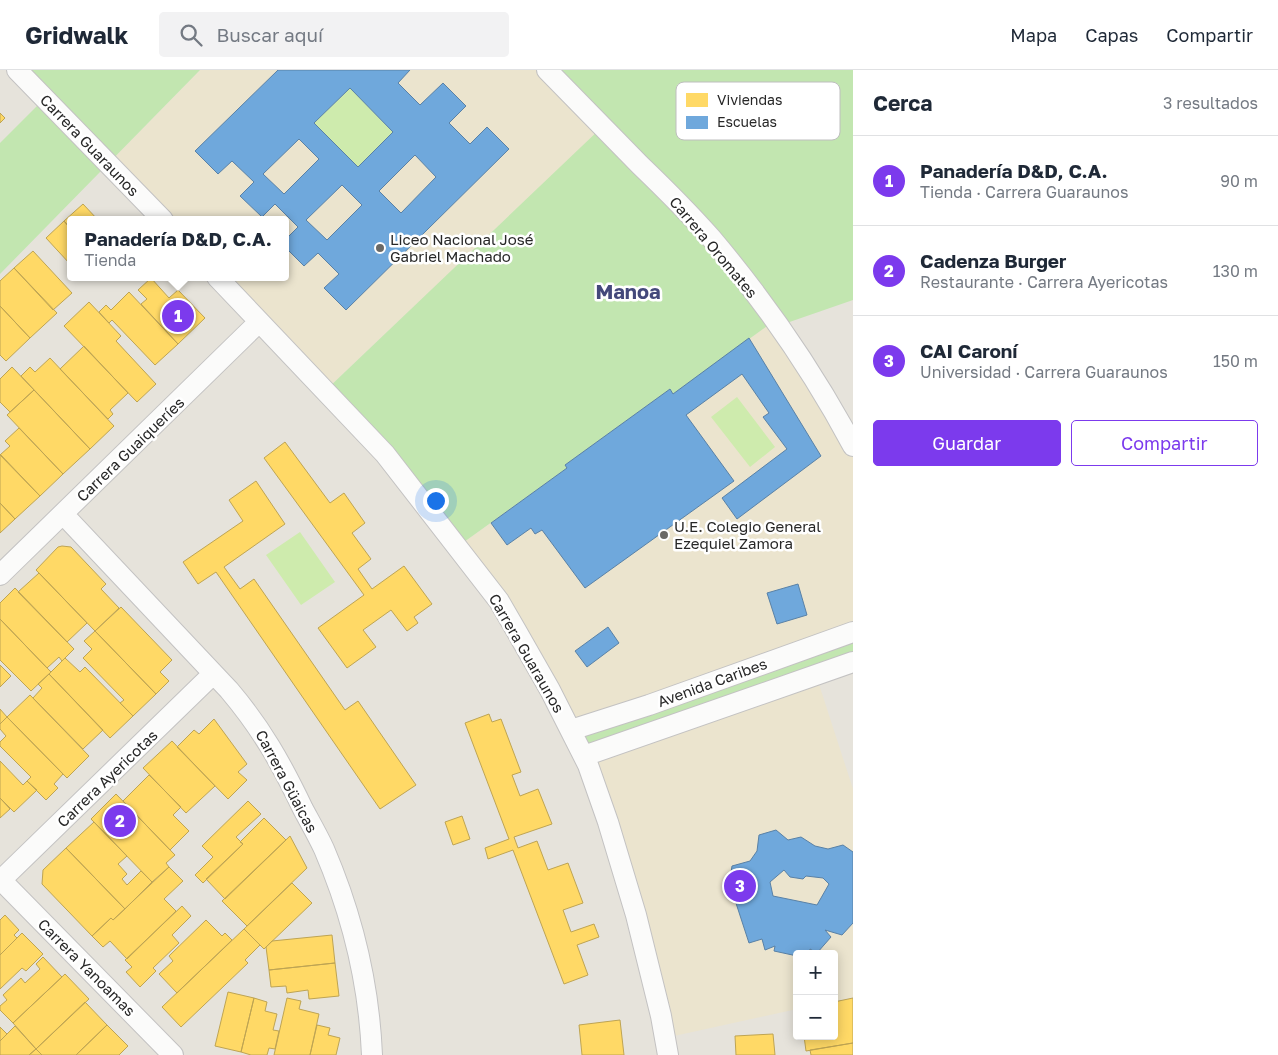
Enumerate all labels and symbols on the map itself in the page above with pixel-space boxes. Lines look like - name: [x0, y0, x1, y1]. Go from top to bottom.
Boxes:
- legend: [676, 82, 840, 140]
- street label: Carrera Guaraunos: [37, 90, 143, 200]
- text: Viviendas: [717, 91, 782, 108]
- text: Escuelas: [717, 113, 777, 130]
- street label: Carrera Oromates: [666, 193, 762, 301]
- place label: Liceo Nacional José Gabriel Machado: [390, 230, 534, 265]
- marker: Liceo Nacional José Gabriel Machado: [374, 242, 386, 254]
- district label: Manoa: [595, 279, 661, 303]
- pin: 1: [162, 297, 194, 335]
- street label: Carrera Guaiqueríes: [72, 393, 188, 505]
- your location: [423, 488, 449, 514]
- place label: U.E. Colegio General Ezequiel Zamora: [674, 517, 821, 552]
- marker: U.E. Colegio General Ezequiel Zamora: [658, 529, 670, 541]
- street label: Carrera Guaraunos: [486, 590, 568, 716]
- street label: Avenida Caribes: [655, 654, 769, 710]
- street label: Carrera Ayericotas: [53, 726, 161, 830]
- street label: Carrera Güaicas: [252, 727, 322, 835]
- pin: 2: [104, 802, 136, 840]
- pin: 3: [724, 867, 756, 905]
- street label: Carrera Yanoamas: [35, 915, 139, 1019]

